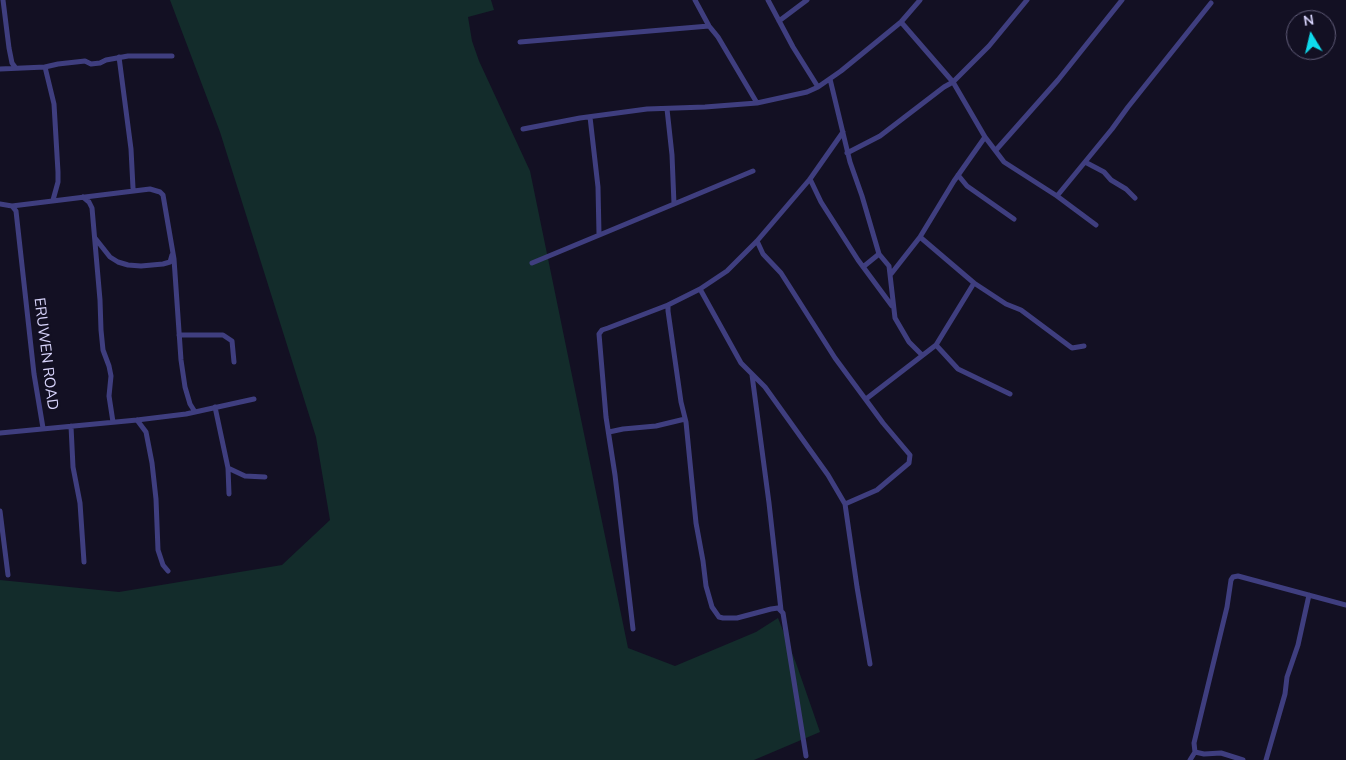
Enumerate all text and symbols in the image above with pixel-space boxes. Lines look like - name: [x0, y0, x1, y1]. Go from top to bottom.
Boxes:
- north arrow: [1286, 10, 1336, 60]
- text: N: [1302, 10, 1315, 31]
- street label: ERUWEN ROAD: [29, 297, 61, 411]

